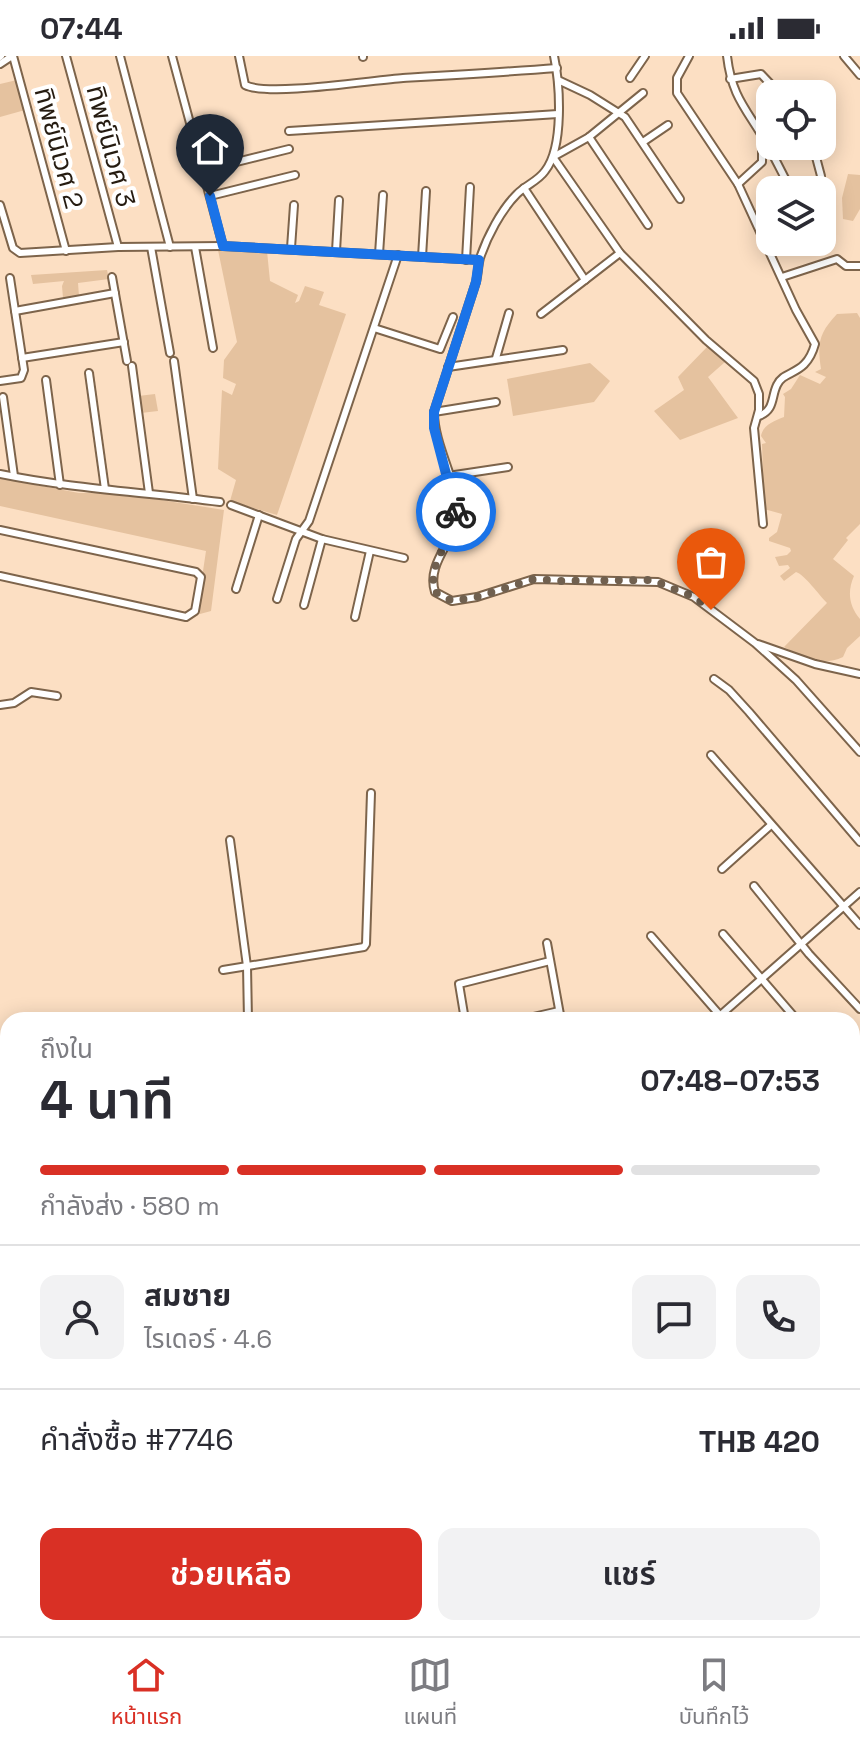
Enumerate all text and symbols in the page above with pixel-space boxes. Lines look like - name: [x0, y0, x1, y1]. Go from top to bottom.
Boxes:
- text: 07:44: [40, 9, 123, 48]
- map controls: [756, 80, 836, 256]
- button: locate: [756, 80, 836, 160]
- street label: ทิพย์นิเวศ 3: [79, 82, 143, 210]
- street label: ทิพย์นิเวศ 2: [27, 84, 91, 212]
- pin: [176, 114, 244, 196]
- icon: home: [188, 126, 232, 170]
- button: layers: [756, 176, 836, 256]
- courier: [416, 472, 496, 552]
- icon: bike: [434, 490, 478, 534]
- pin: [677, 528, 745, 610]
- icon: bag: [689, 540, 733, 584]
- text: ถึงใน: [40, 1032, 93, 1066]
- text: 07:48–07:53: [640, 1061, 820, 1100]
- text: 4 นาที: [40, 1067, 174, 1133]
- text: กำลังส่ง · 580 m: [40, 1189, 220, 1223]
- button: person: [40, 1275, 124, 1359]
- button: chat: [632, 1275, 716, 1359]
- button: phone: [736, 1275, 820, 1359]
- text: สมชาย: [144, 1276, 231, 1315]
- text: ไรเดอร์ · 4.6: [144, 1322, 272, 1356]
- text: คำสั่งซื้อ #7746: [40, 1420, 234, 1459]
- text: THB 420: [699, 1422, 820, 1461]
- button: ช่วยเหลือ: [40, 1528, 422, 1620]
- button: แชร์: [438, 1528, 820, 1620]
- tab: หน้าแรก: [111, 1653, 182, 1734]
- tab: แผนที่: [404, 1653, 457, 1734]
- tab: บันทึกไว้: [679, 1653, 749, 1734]

